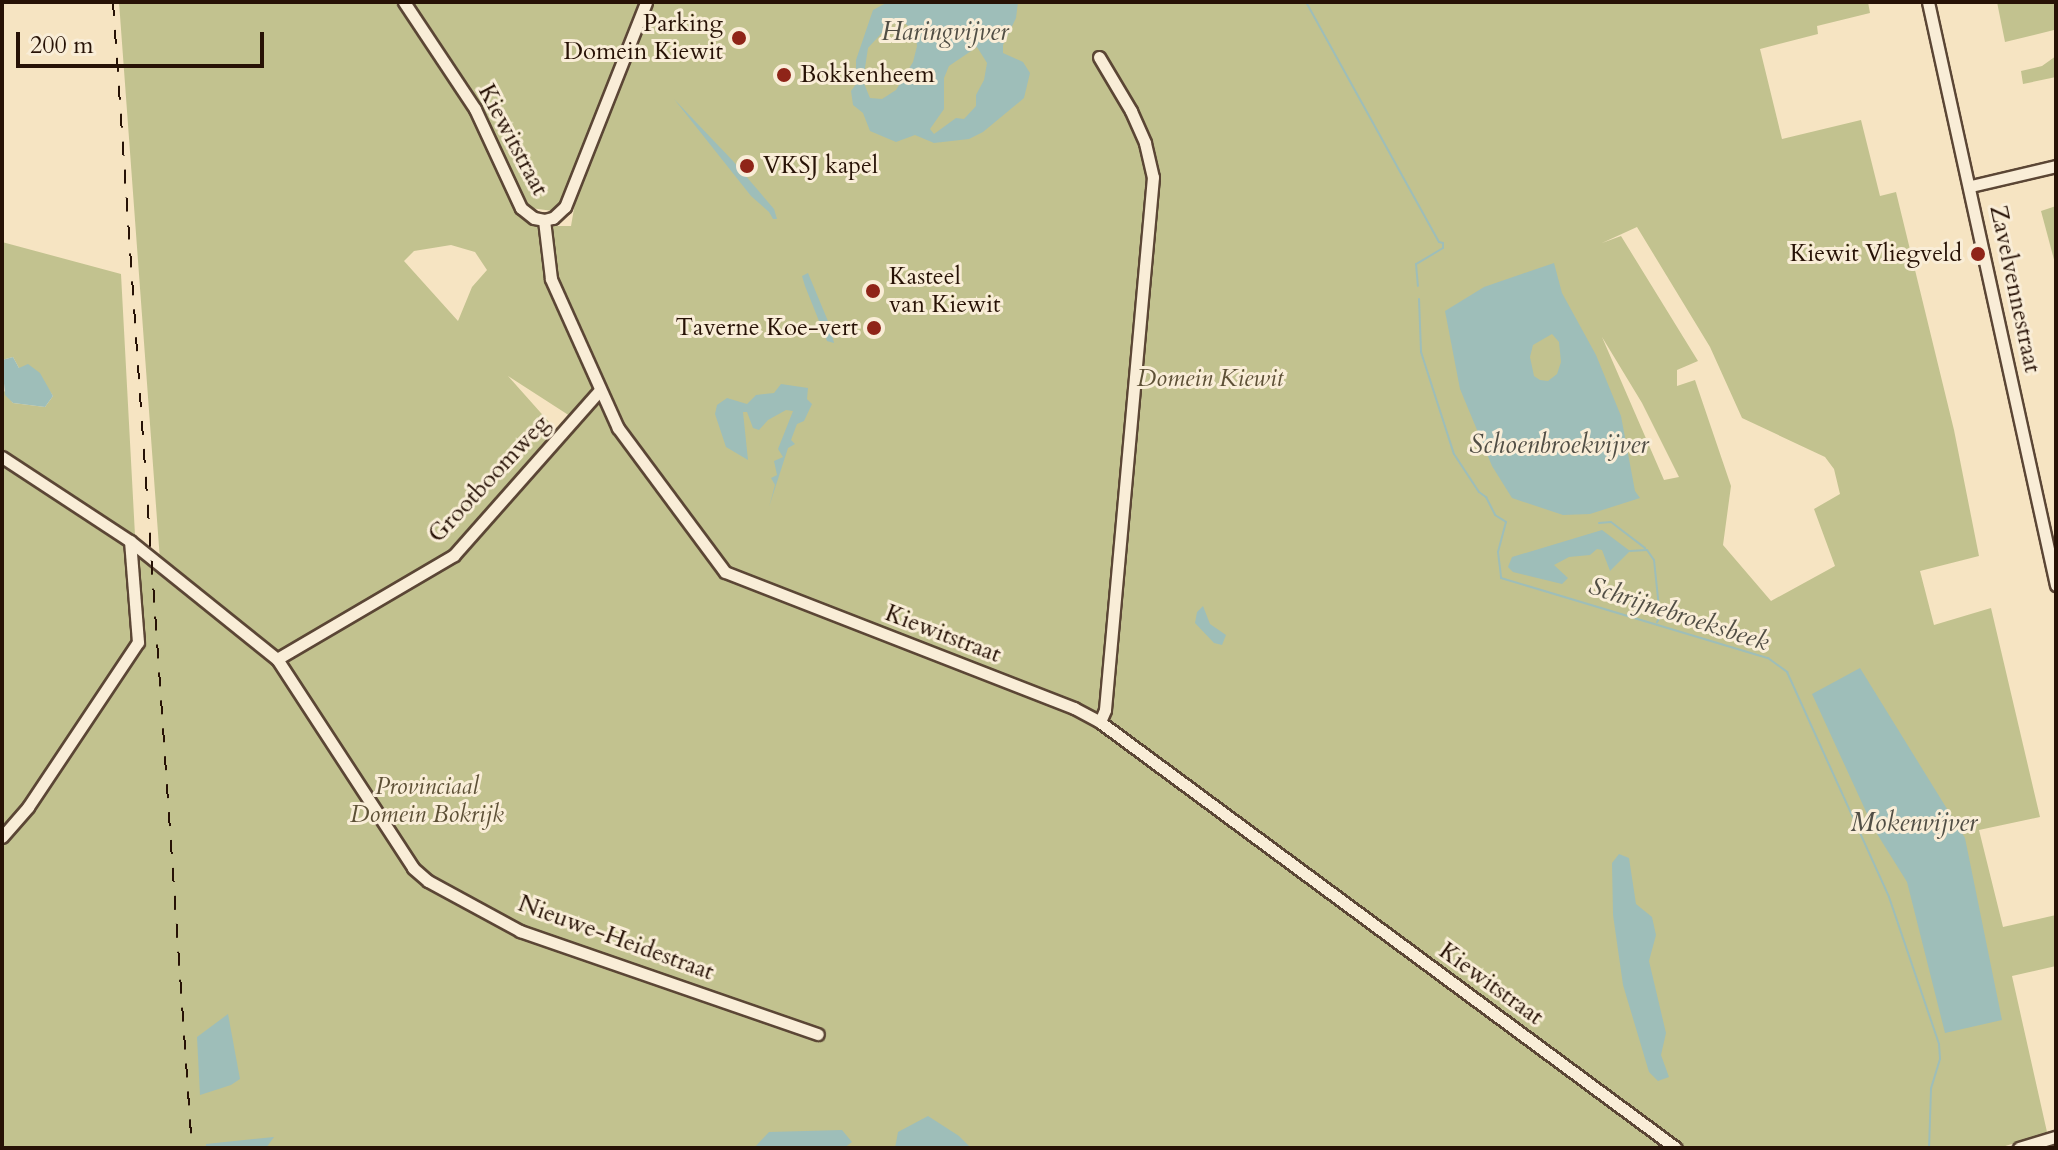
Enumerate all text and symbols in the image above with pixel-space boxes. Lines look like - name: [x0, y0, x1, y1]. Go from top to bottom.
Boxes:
- place label: Parking Domein Kiewit: [563, 10, 723, 66]
- scale bar: [20, 16, 268, 66]
- water label: Haringvijver: [881, 16, 1009, 48]
- text: 200 m: [30, 29, 94, 62]
- marker: Parking Domein Kiewit: [730, 29, 748, 47]
- place label: Bokkenheem: [800, 61, 935, 89]
- marker: Bokkenheem: [775, 66, 793, 84]
- street label: Kiewitstraat: [472, 79, 554, 201]
- place label: VKSJ kapel: [763, 152, 878, 180]
- marker: VKSJ kapel: [738, 157, 756, 175]
- street label: Zavelvennestraat: [1983, 203, 2047, 375]
- place label: Kiewit Vliegveld: [1790, 240, 1962, 268]
- marker: Kiewit Vliegveld: [1969, 245, 1987, 263]
- place label: Kasteel van Kiewit: [889, 263, 1001, 319]
- marker: Kasteel van Kiewit: [864, 282, 882, 300]
- place label: Taverne Koe-vert: [675, 314, 858, 342]
- marker: Taverne Koe-vert: [865, 319, 883, 337]
- park label: Domein Kiewit: [1137, 365, 1283, 393]
- street label: Grootboomweg: [423, 409, 555, 549]
- water label: Schoenbroekvijver: [1469, 429, 1649, 461]
- water label: Schrijnebroeksbeek: [1585, 570, 1773, 658]
- street label: Kiewitstraat: [881, 599, 1005, 669]
- park label: Provinciaal Domein Bokrijk: [350, 773, 504, 829]
- water label: Mokenvijver: [1850, 807, 1978, 839]
- street label: Nieuwe-Heidestraat: [514, 889, 718, 987]
- street label: Kiewitstraat: [1433, 937, 1549, 1031]

